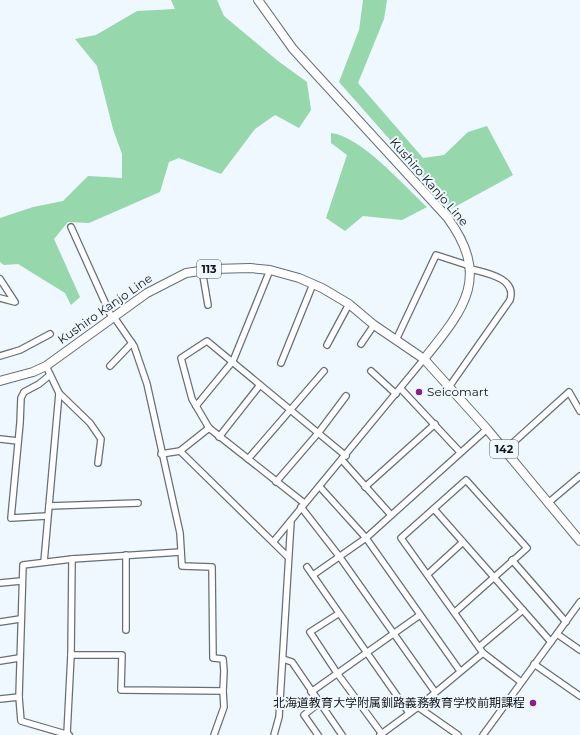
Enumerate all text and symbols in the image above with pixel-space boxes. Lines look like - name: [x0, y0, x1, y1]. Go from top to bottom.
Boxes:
- street label: Kushiro Kanjo Line: [387, 134, 472, 229]
- road number: 113: [197, 260, 221, 278]
- street label: Kushiro Kanjo Line: [55, 270, 155, 347]
- place label: Seicomart: [427, 384, 489, 399]
- marker: Seicomart: [414, 387, 424, 397]
- road number: 142: [490, 440, 518, 458]
- place label: 北海道教育大学附属釧路義務教育学校前期課程: [273, 695, 525, 710]
- marker: 北海道教育大学附属釧路義務教育学校前期課程: [528, 698, 538, 708]

